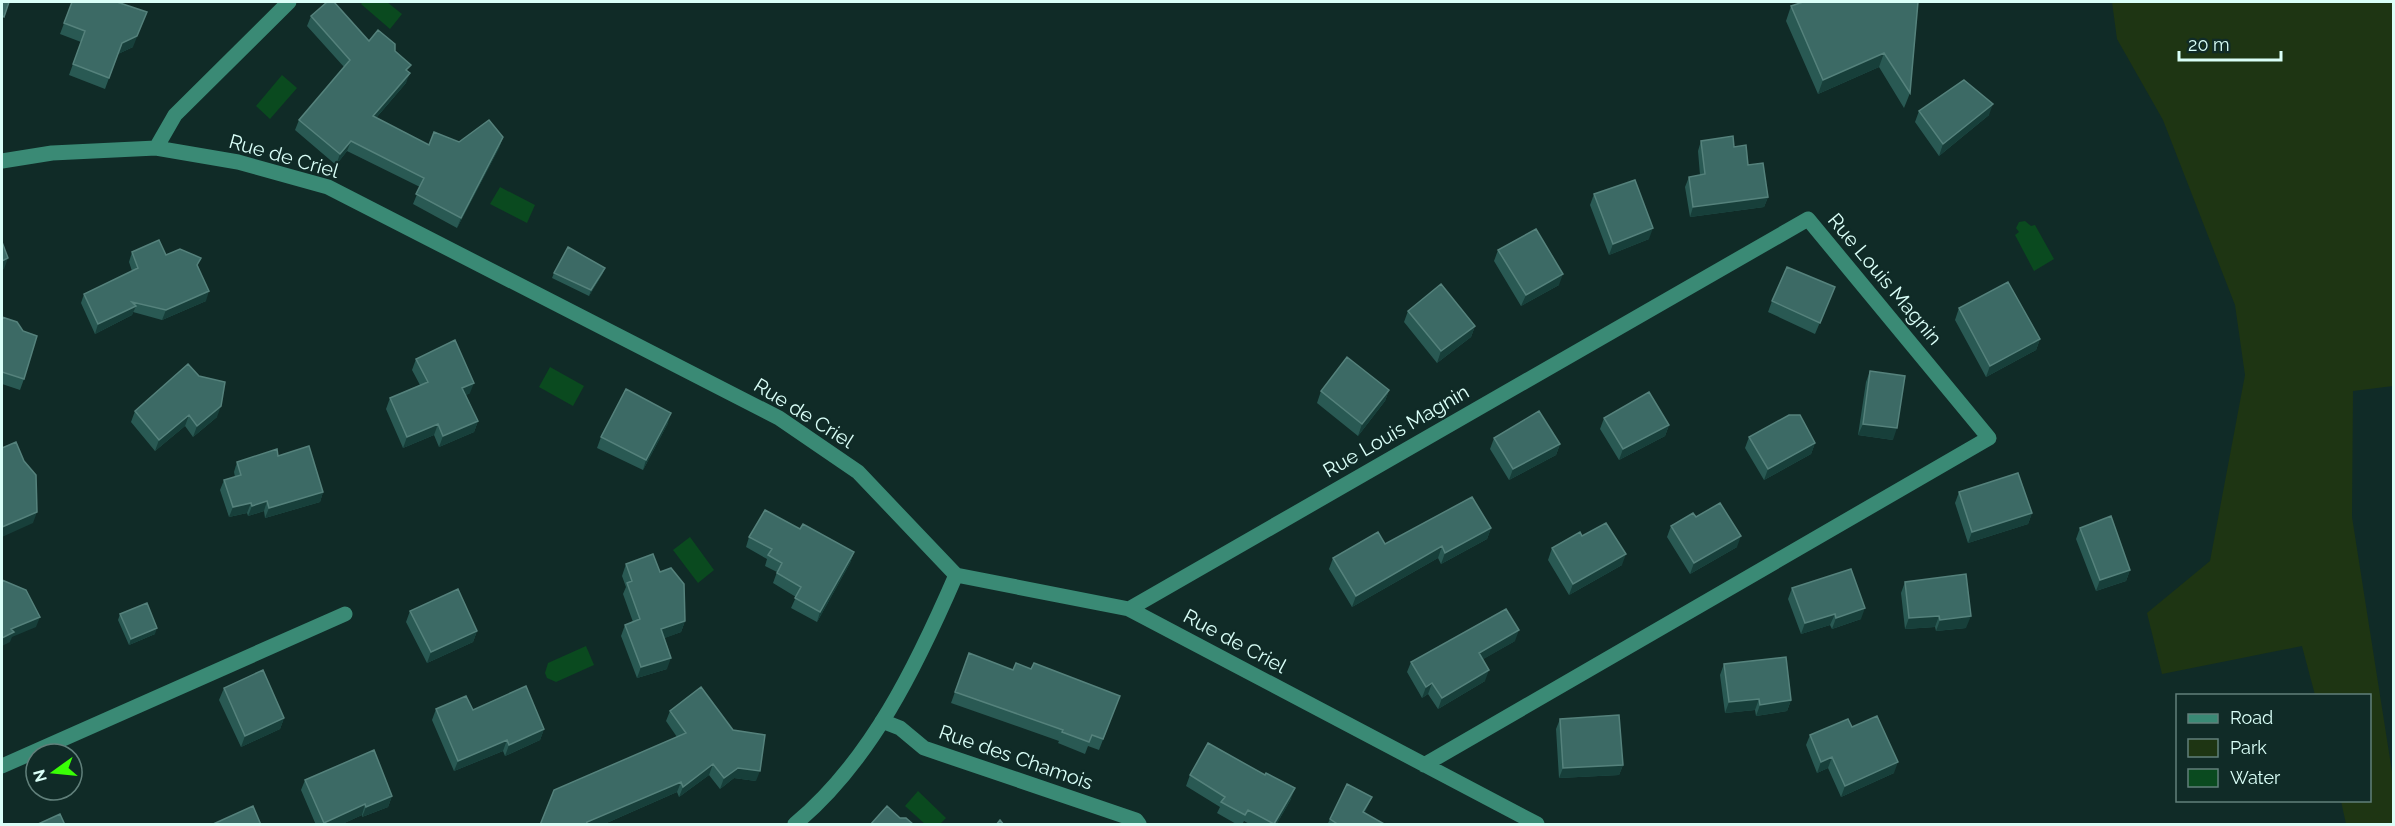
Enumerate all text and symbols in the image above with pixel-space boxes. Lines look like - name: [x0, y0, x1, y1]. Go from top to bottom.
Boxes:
- scale bar: [2179, 24, 2281, 62]
- text: 20 m: [2188, 34, 2230, 55]
- street label: Rue de Criel: [226, 129, 342, 183]
- street label: Rue Louis Magnin: [1823, 208, 1947, 350]
- street label: Rue de Criel: [750, 373, 859, 453]
- street label: Rue Louis Magnin: [1319, 380, 1473, 482]
- street label: Rue de Criel: [1179, 604, 1291, 678]
- legend: [2176, 694, 2371, 802]
- text: Road: [2230, 707, 2273, 728]
- street label: Rue des Chamois: [936, 719, 1096, 795]
- text: Park: [2230, 737, 2267, 758]
- north arrow: [24, 742, 84, 802]
- text: N: [29, 767, 51, 784]
- text: Water: [2230, 767, 2281, 788]

